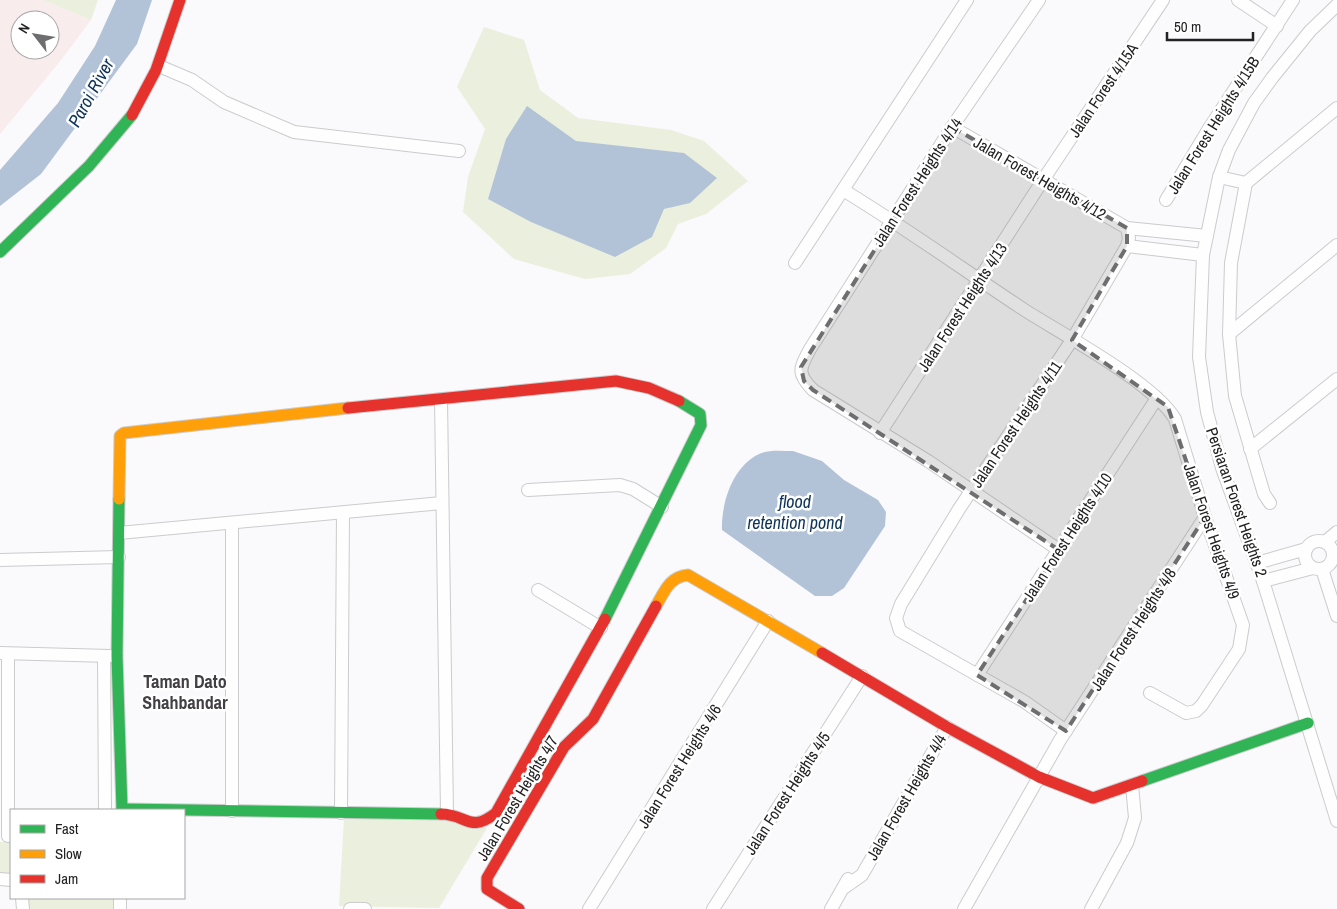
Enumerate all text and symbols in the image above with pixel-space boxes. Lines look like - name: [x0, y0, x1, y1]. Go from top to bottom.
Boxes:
- north arrow: [10, 10, 60, 60]
- scale bar: [1167, 10, 1253, 42]
- text: 50 m: [1174, 16, 1201, 37]
- text: N: [14, 20, 34, 36]
- street label: Jalan Forest 4/15A: [1063, 38, 1143, 142]
- street label: Jalan Forest Heights 4/15B: [1162, 52, 1264, 198]
- water label: Paroi River: [62, 53, 120, 131]
- street label: Jalan Forest Heights 4/14: [867, 113, 967, 251]
- street label: Jalan Forest Heights 4/12: [970, 131, 1110, 225]
- street label: Jalan Forest Heights 4/13: [912, 238, 1012, 376]
- street label: Jalan Forest Heights 4/11: [965, 356, 1067, 492]
- street label: Persiaran Forest Heights 2: [1201, 424, 1273, 580]
- street label: Jalan Forest Heights 4/9: [1178, 460, 1246, 602]
- street label: Jalan Forest Heights 4/10: [1017, 468, 1117, 606]
- water label: flood retention pond: [747, 489, 843, 535]
- street label: Jalan Forest Heights 4/8: [1085, 563, 1181, 695]
- district label: Taman Dato Shahbandar: [142, 669, 228, 715]
- street label: Jalan Forest Heights 4/6: [632, 700, 726, 832]
- street label: Jalan Forest Heights 4/5: [739, 727, 835, 859]
- street label: Jalan Forest Heights 4/4: [861, 730, 951, 864]
- street label: Jalan Forest Heights 4/7: [471, 731, 563, 865]
- legend: [10, 809, 185, 899]
- text: Fast: [55, 818, 79, 839]
- text: Slow: [55, 843, 82, 864]
- text: Jam: [55, 868, 78, 889]

